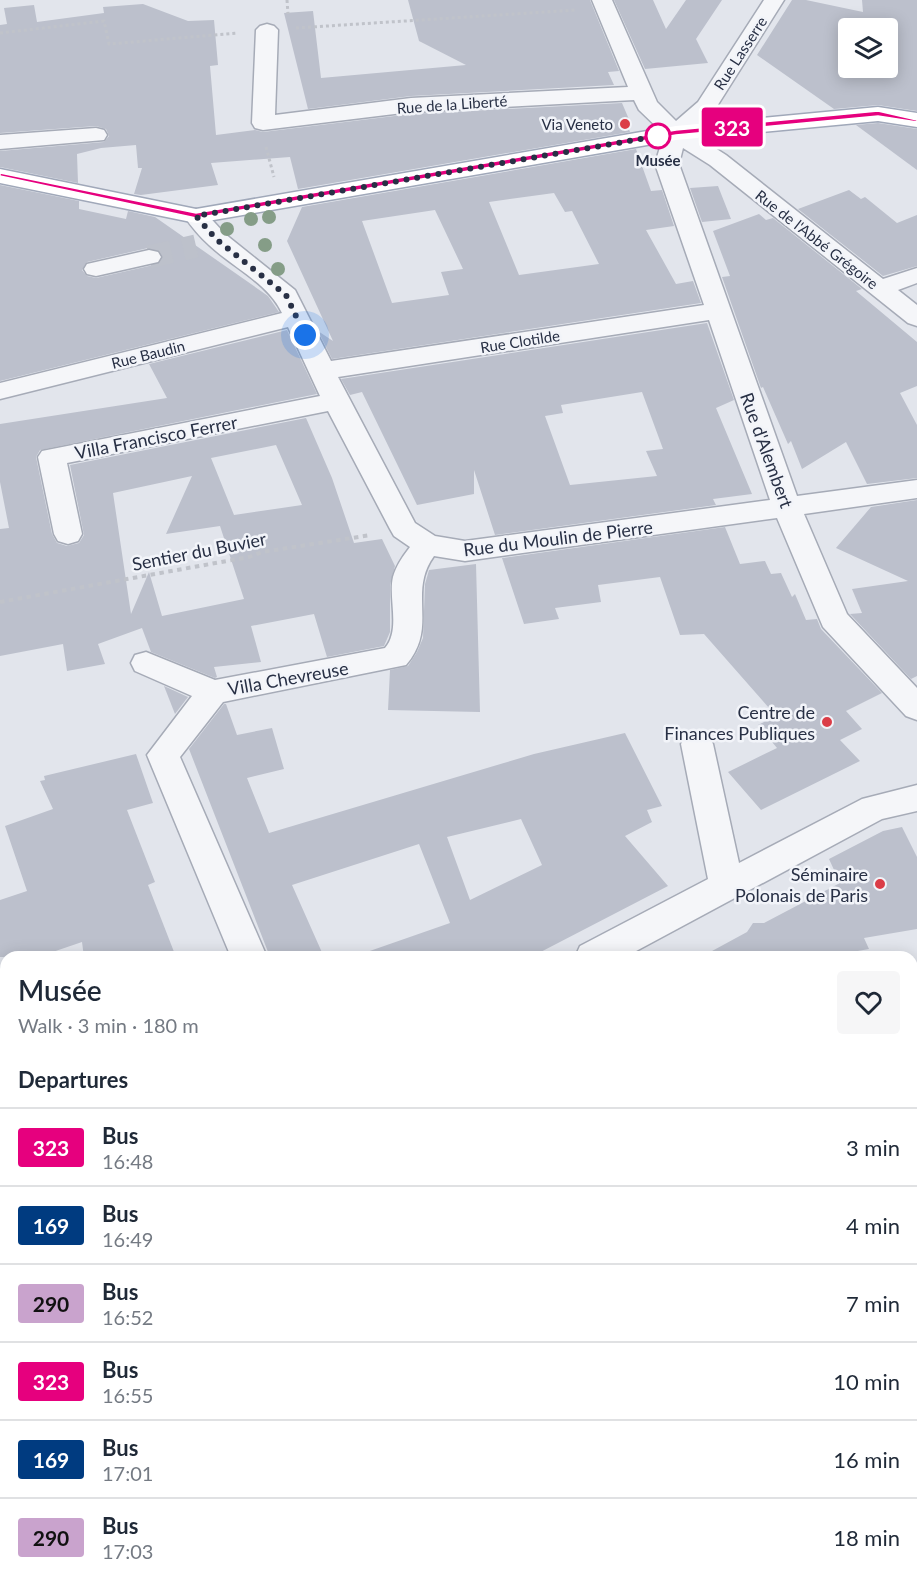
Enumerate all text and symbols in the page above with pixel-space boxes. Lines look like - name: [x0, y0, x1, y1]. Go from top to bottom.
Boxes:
- street label: Rue Lasserre: [710, 13, 770, 93]
- map controls: [838, 18, 898, 78]
- button: layers: [838, 18, 898, 78]
- street label: Rue de la Liberté: [396, 91, 508, 117]
- line badge: 323: [698, 108, 766, 146]
- place label: Via Veneto: [541, 115, 613, 133]
- text: 323: [714, 115, 750, 140]
- marker: Via Veneto: [618, 117, 632, 131]
- marker: Musée: [645, 123, 671, 149]
- place label: Musée: [635, 151, 681, 169]
- street label: Rue de l'Abbé Grégoire: [752, 186, 882, 292]
- your location: [290, 320, 320, 350]
- street label: Rue Clotilde: [479, 326, 561, 356]
- street label: Rue Baudin: [109, 336, 187, 372]
- street label: Rue d'Alembert: [736, 389, 798, 511]
- street label: Villa Francisco Ferrer: [73, 410, 240, 464]
- street label: Rue du Moulin de Pierre: [462, 515, 654, 561]
- street label: Sentier du Buvier: [130, 527, 268, 575]
- street label: Villa Chevreuse: [226, 657, 350, 699]
- place label: Centre de Finances Publiques: [664, 701, 815, 744]
- marker: Centre de Finances Publiques: [820, 715, 834, 729]
- place label: Séminaire Polonais de Paris: [735, 863, 868, 906]
- marker: Séminaire Polonais de Paris: [873, 877, 887, 891]
- button: heart: [837, 971, 900, 1034]
- text: Musée: [18, 973, 102, 1007]
- text: Walk · 3 min · 180 m: [18, 1013, 199, 1037]
- text: Departures: [18, 1066, 128, 1093]
- text: Bus: [102, 1122, 138, 1149]
- text: 3 min: [846, 1134, 900, 1161]
- text: 323: [33, 1135, 69, 1160]
- text: 16:48: [102, 1149, 153, 1173]
- text: Bus: [102, 1200, 138, 1227]
- text: 4 min: [846, 1212, 900, 1239]
- text: 169: [33, 1213, 69, 1238]
- text: 16:49: [102, 1227, 153, 1251]
- text: Bus: [102, 1278, 138, 1305]
- text: 7 min: [846, 1290, 900, 1317]
- text: 290: [33, 1291, 69, 1316]
- text: 16:52: [102, 1305, 153, 1329]
- text: Bus: [102, 1356, 138, 1383]
- text: 10 min: [833, 1368, 900, 1395]
- text: 323: [33, 1369, 69, 1394]
- text: 16:55: [102, 1383, 153, 1407]
- text: Bus: [102, 1434, 138, 1461]
- text: 16 min: [833, 1446, 900, 1473]
- text: 169: [33, 1447, 69, 1472]
- text: 17:01: [102, 1461, 153, 1485]
- text: Bus: [102, 1512, 138, 1539]
- text: 18 min: [833, 1524, 900, 1551]
- text: 290: [33, 1525, 69, 1550]
- text: 17:03: [102, 1539, 153, 1563]

